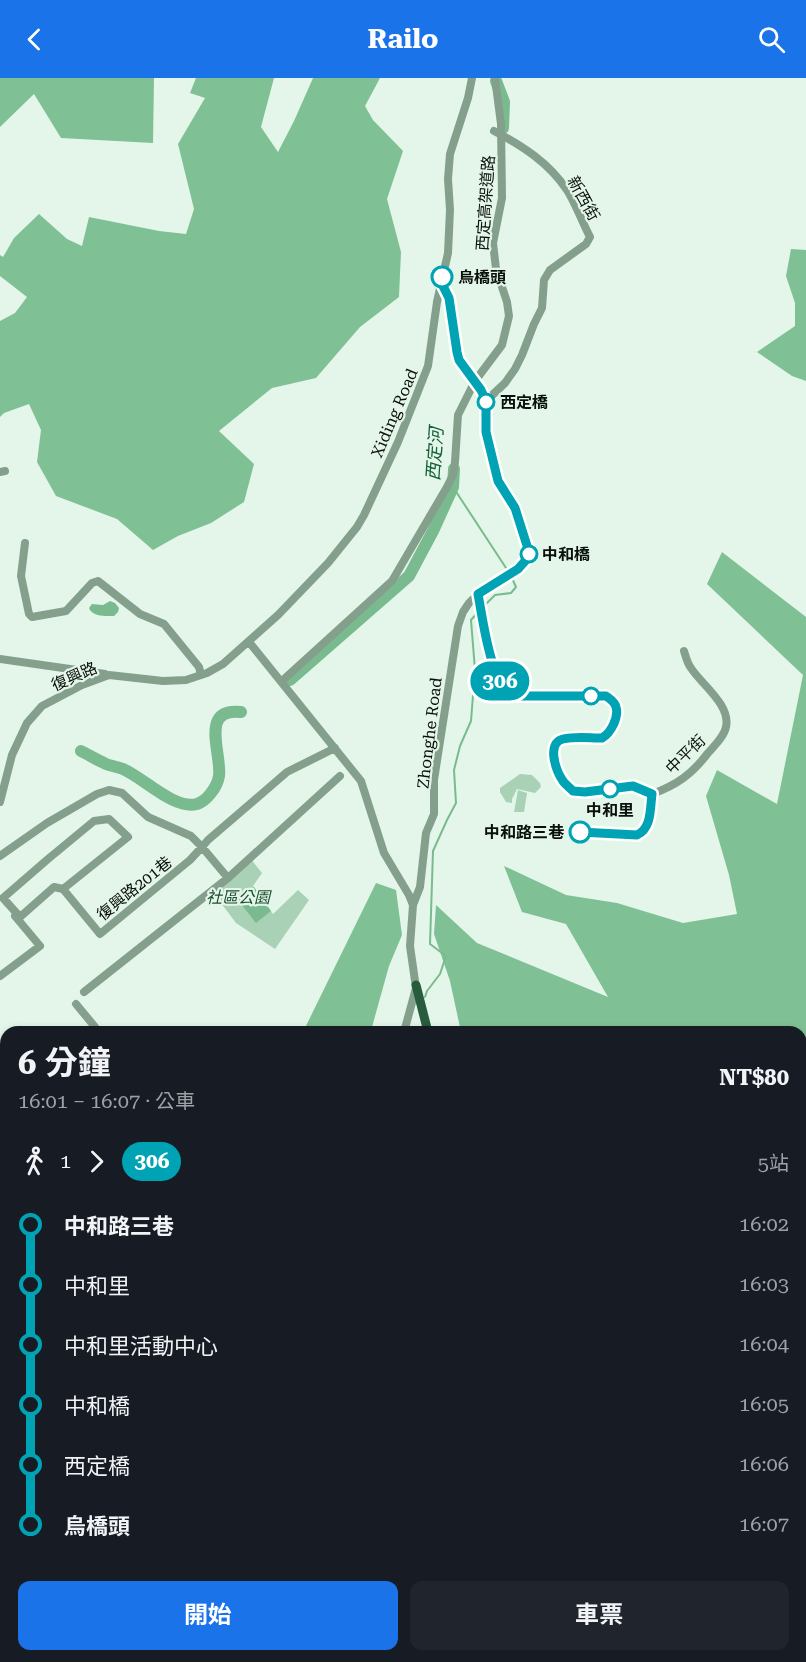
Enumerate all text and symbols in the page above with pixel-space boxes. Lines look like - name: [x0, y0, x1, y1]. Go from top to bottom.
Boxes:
- icon: back: [18, 23, 51, 56]
- text: Railo: [367, 23, 439, 55]
- icon: search: [755, 23, 788, 56]
- street label: 西定高架道路: [473, 154, 498, 252]
- street label: 新西街: [564, 173, 604, 224]
- marker: 烏橋頭: [431, 266, 453, 288]
- place label: 烏橋頭: [458, 268, 506, 287]
- street label: Xiding Road: [367, 366, 422, 461]
- marker: 西定橋: [477, 393, 495, 411]
- place label: 西定橋: [500, 393, 548, 412]
- water label: 西定河: [422, 423, 447, 482]
- marker: 中和橋: [520, 545, 538, 563]
- place label: 中和橋: [542, 545, 590, 564]
- street label: 復興路: [48, 658, 100, 695]
- line badge: 306: [466, 662, 534, 700]
- text: 306: [482, 669, 518, 693]
- street label: Zhonghe Road: [413, 676, 446, 790]
- unlabelled marker: [582, 687, 600, 705]
- street label: 中平街: [661, 731, 709, 778]
- marker: 中和里: [601, 780, 619, 798]
- place label: 中和里: [586, 801, 634, 820]
- marker: 中和路三巷: [569, 821, 591, 843]
- place label: 中和路三巷: [484, 823, 565, 842]
- street label: 復興路201巷: [93, 852, 176, 924]
- park label: 社區公園: [206, 888, 272, 907]
- text: 6 分鐘: [18, 1043, 111, 1082]
- text: NT$80: [719, 1065, 789, 1090]
- text: 16:01 – 16:07 · 公車: [18, 1089, 195, 1113]
- icon: walk: [18, 1145, 51, 1178]
- icon: forward: [80, 1145, 113, 1178]
- text: 1: [60, 1149, 71, 1173]
- text: 306: [134, 1149, 169, 1173]
- text: 5站: [758, 1151, 789, 1175]
- text: 16:02: [739, 1212, 789, 1236]
- text: 中和路三巷: [64, 1214, 174, 1239]
- text: 16:03: [739, 1272, 789, 1296]
- text: 中和里: [64, 1274, 130, 1299]
- text: 16:04: [739, 1332, 789, 1356]
- text: 中和里活動中心: [64, 1334, 218, 1359]
- text: 16:05: [739, 1392, 789, 1416]
- text: 中和橋: [64, 1394, 130, 1419]
- text: 16:06: [739, 1452, 789, 1476]
- text: 西定橋: [64, 1454, 130, 1479]
- text: 16:07: [739, 1512, 789, 1536]
- text: 烏橋頭: [64, 1514, 130, 1539]
- button: 開始: [18, 1581, 398, 1650]
- button: 車票: [410, 1581, 789, 1650]

